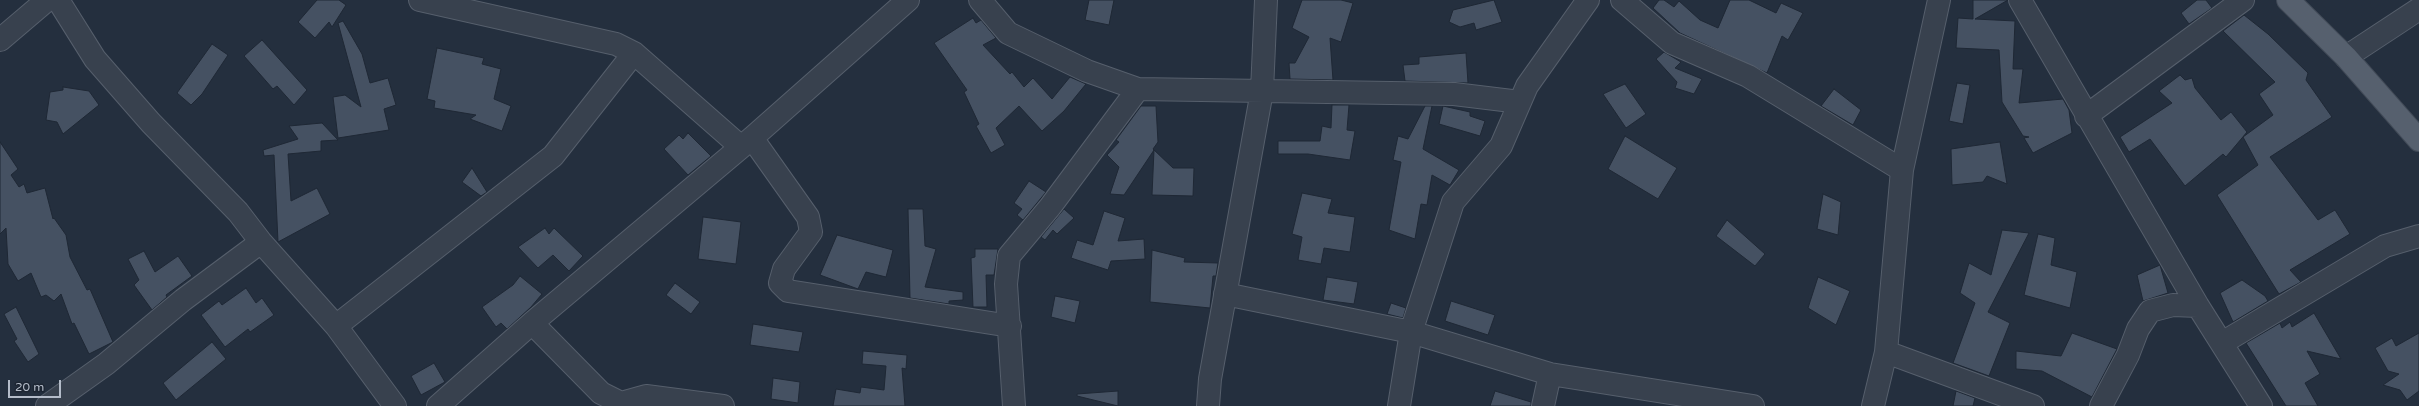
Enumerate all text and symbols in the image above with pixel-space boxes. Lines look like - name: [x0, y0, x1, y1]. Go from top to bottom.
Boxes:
- scale bar: [10, 372, 63, 398]
- text: 20 m: [15, 380, 44, 394]

